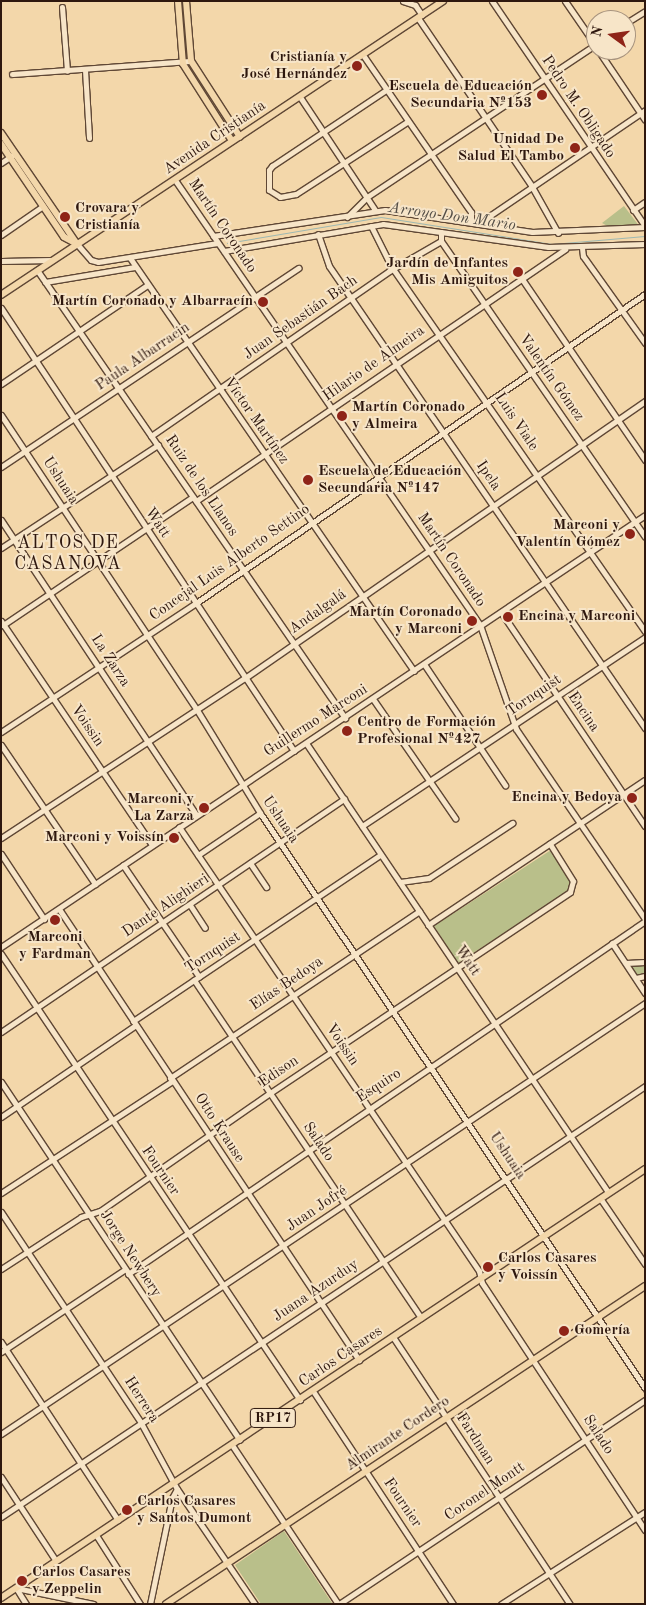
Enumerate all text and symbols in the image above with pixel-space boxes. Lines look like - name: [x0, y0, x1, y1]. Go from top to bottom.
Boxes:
- north arrow: [586, 10, 636, 60]
- text: N: [589, 25, 606, 39]
- place label: Cristianía y José Hernández: [241, 48, 347, 83]
- street label: Pedro M. Obligado: [537, 52, 619, 162]
- marker: Cristianía y José Hernández: [351, 60, 363, 72]
- place label: Escuela de Educación Secundaria Nº153: [388, 77, 532, 112]
- marker: Escuela de Educación Secundaria Nº153: [536, 89, 548, 101]
- street label: Avenida Cristianía: [161, 97, 269, 179]
- place label: Unidad De Salud El Tambo: [458, 130, 564, 165]
- marker: Unidad De Salud El Tambo: [568, 141, 582, 155]
- street label: Martín Coronado: [184, 176, 260, 276]
- place label: Crovara y Cristianía: [75, 199, 140, 234]
- water label: Arroyo Don Mario: [387, 199, 517, 235]
- marker: Crovara y Cristianía: [59, 211, 71, 223]
- place label: Jardín de Infantes Mis Amiguitos: [386, 254, 508, 289]
- marker: Jardín de Infantes Mis Amiguitos: [512, 266, 524, 278]
- street label: Juan Sebastián Bach: [241, 272, 361, 364]
- place label: Martín Coronado y Albarracín: [52, 293, 253, 311]
- marker: Martín Coronado y Albarracín: [257, 296, 269, 308]
- street label: Paula Albarracin: [93, 319, 193, 395]
- street label: Hilario de Almeira: [320, 322, 428, 406]
- street label: Valentín Gómez: [514, 331, 588, 425]
- street label: Víctor Martínez: [219, 374, 293, 468]
- street label: Luis Viale: [490, 390, 542, 454]
- place label: Martín Coronado y Almeira: [352, 398, 465, 433]
- marker: Martín Coronado y Almeira: [336, 410, 348, 422]
- street label: Ruiz de los Llanos: [160, 432, 242, 540]
- street label: Ushuaia: [38, 454, 82, 508]
- street label: Ipela: [472, 458, 504, 494]
- place label: Escuela de Educación Secundaria Nº147: [318, 462, 462, 497]
- marker: Escuela de Educación Secundaria Nº147: [302, 474, 314, 486]
- street label: Concejal Luis Alberto Settino: [146, 501, 314, 625]
- street label: Watt: [140, 504, 174, 542]
- street label: Martín Coronado: [413, 510, 489, 610]
- place label: Marconi y Valentín Gómez: [515, 516, 620, 551]
- marker: Marconi y Valentín Gómez: [624, 528, 636, 540]
- district label: ALTOS DE CASANOVA: [13, 533, 123, 576]
- street label: Andalgalá: [286, 586, 350, 638]
- place label: Martín Coronado y Marconi: [349, 603, 462, 638]
- place label: Encina y Marconi: [518, 608, 635, 626]
- marker: Encina y Marconi: [502, 611, 514, 623]
- marker: Martín Coronado y Marconi: [466, 615, 478, 627]
- street label: La Zarza: [86, 631, 134, 691]
- street label: Tornquist: [503, 671, 565, 721]
- street label: Guillermo Marconi: [261, 681, 371, 761]
- street label: Encina: [563, 689, 603, 735]
- street label: Voissin: [66, 702, 108, 750]
- place label: Centro de Formación Profesional Nº427: [357, 713, 496, 748]
- marker: Centro de Formación Profesional Nº427: [341, 725, 353, 737]
- place label: Encina y Bedoya: [511, 789, 622, 807]
- place label: Marconi y La Zarza: [127, 790, 194, 825]
- marker: Encina y Bedoya: [626, 792, 638, 804]
- street label: Ushuaia: [258, 793, 302, 847]
- marker: Marconi y La Zarza: [198, 802, 210, 814]
- place label: Marconi y Voissín: [45, 829, 164, 847]
- marker: Marconi y Voissín: [168, 832, 180, 844]
- street label: Dante Alighieri: [119, 870, 213, 942]
- marker: Marconi y Fardman: [49, 914, 61, 926]
- place label: Marconi y Fardman: [19, 928, 91, 963]
- street label: Tornquist: [182, 928, 244, 978]
- street label: Watt: [450, 942, 484, 980]
- street label: Elías Bedoya: [247, 953, 327, 1015]
- street label: Voissin: [321, 1021, 363, 1069]
- street label: Edison: [256, 1052, 302, 1092]
- street label: Esquiro: [353, 1065, 405, 1107]
- street label: Otto Krause: [190, 1090, 248, 1166]
- street label: Salado: [298, 1119, 338, 1165]
- street label: Ushuaia: [485, 1129, 529, 1183]
- street label: Fournier: [137, 1143, 183, 1199]
- street label: Juan Jofré: [283, 1182, 351, 1236]
- street label: Jorge Newbery: [95, 1207, 165, 1301]
- place label: Carlos Casares y Voissín: [498, 1249, 596, 1284]
- street label: Juana Azurduy: [270, 1256, 362, 1326]
- marker: Carlos Casares y Voissín: [482, 1261, 494, 1273]
- street label: Carlos Casares: [296, 1322, 386, 1392]
- place label: Gomería: [574, 1322, 630, 1340]
- marker: Gomería: [558, 1325, 570, 1337]
- street label: Herrera: [119, 1374, 163, 1426]
- street label: Almirante Cordero: [343, 1393, 453, 1475]
- road number: RP17: [249, 1406, 297, 1430]
- street label: Fardman: [452, 1410, 498, 1468]
- street label: Salado: [579, 1412, 617, 1458]
- street label: Coronel Montt: [441, 1459, 529, 1525]
- street label: Fournier: [379, 1475, 425, 1531]
- place label: Carlos Casares y Santos Dumont: [137, 1492, 251, 1527]
- marker: Carlos Casares y Santos Dumont: [121, 1504, 133, 1516]
- place label: Carlos Casares y Zeppelin: [32, 1563, 130, 1598]
- marker: Carlos Casares y Zeppelin: [16, 1575, 28, 1587]

